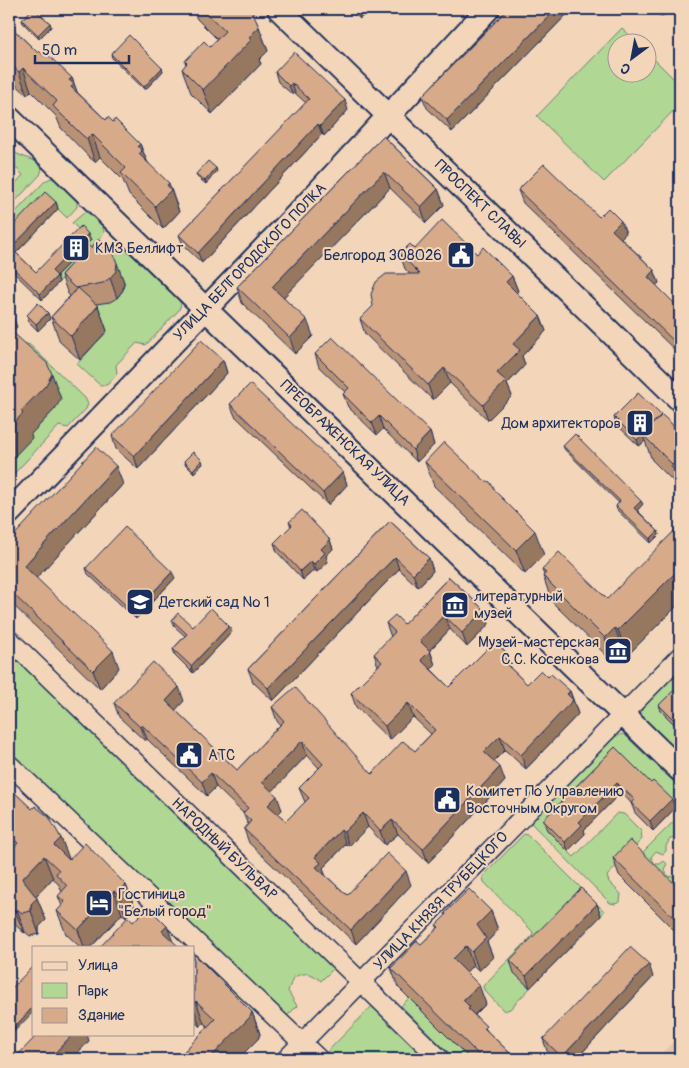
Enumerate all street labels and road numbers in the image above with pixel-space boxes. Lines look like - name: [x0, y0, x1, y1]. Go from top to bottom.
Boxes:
- street label: ПРОСПЕКТ СЛАВЫ: [430, 156, 530, 252]
- street label: УЛИЦА БЕЛГОРОДСКОГО ПОЛКА: [169, 179, 331, 345]
- street label: ПРЕОБРАЖЕНСКАЯ УЛИЦА: [276, 376, 414, 510]
- street label: НАРОДНЫЙ БУЛЬВАР: [167, 794, 281, 905]
- street label: УЛИЦА КНЯЗЯ ТРУБЕЦКОГО: [370, 828, 512, 974]

